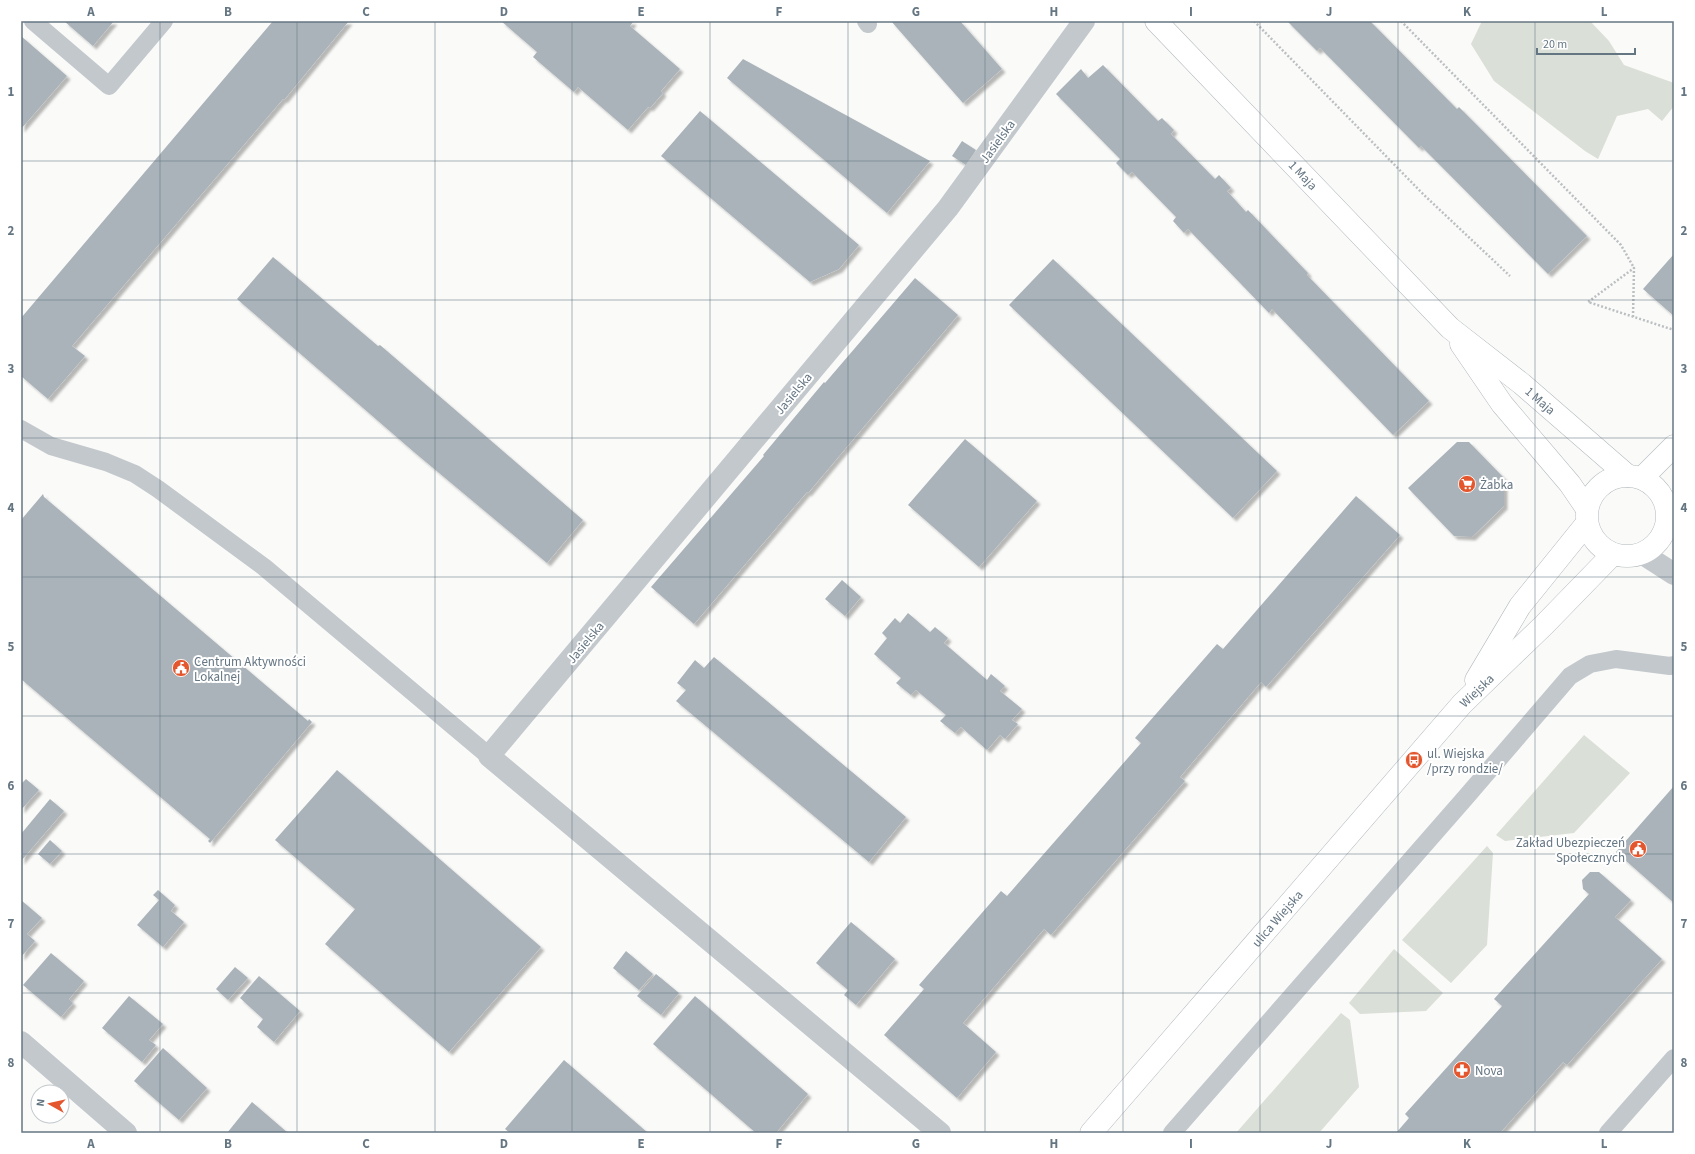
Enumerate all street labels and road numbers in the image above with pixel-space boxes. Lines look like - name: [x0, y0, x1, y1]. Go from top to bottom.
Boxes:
- street label: Jasielska: [976, 116, 1020, 167]
- street label: 1 Maja: [1284, 157, 1321, 194]
- street label: Jasielska: [771, 369, 817, 418]
- street label: 1 Maja: [1521, 383, 1559, 419]
- street label: Jasielska: [563, 618, 609, 667]
- street label: Wiejska: [1456, 670, 1498, 712]
- street label: ulica Wiejska: [1248, 886, 1307, 951]

